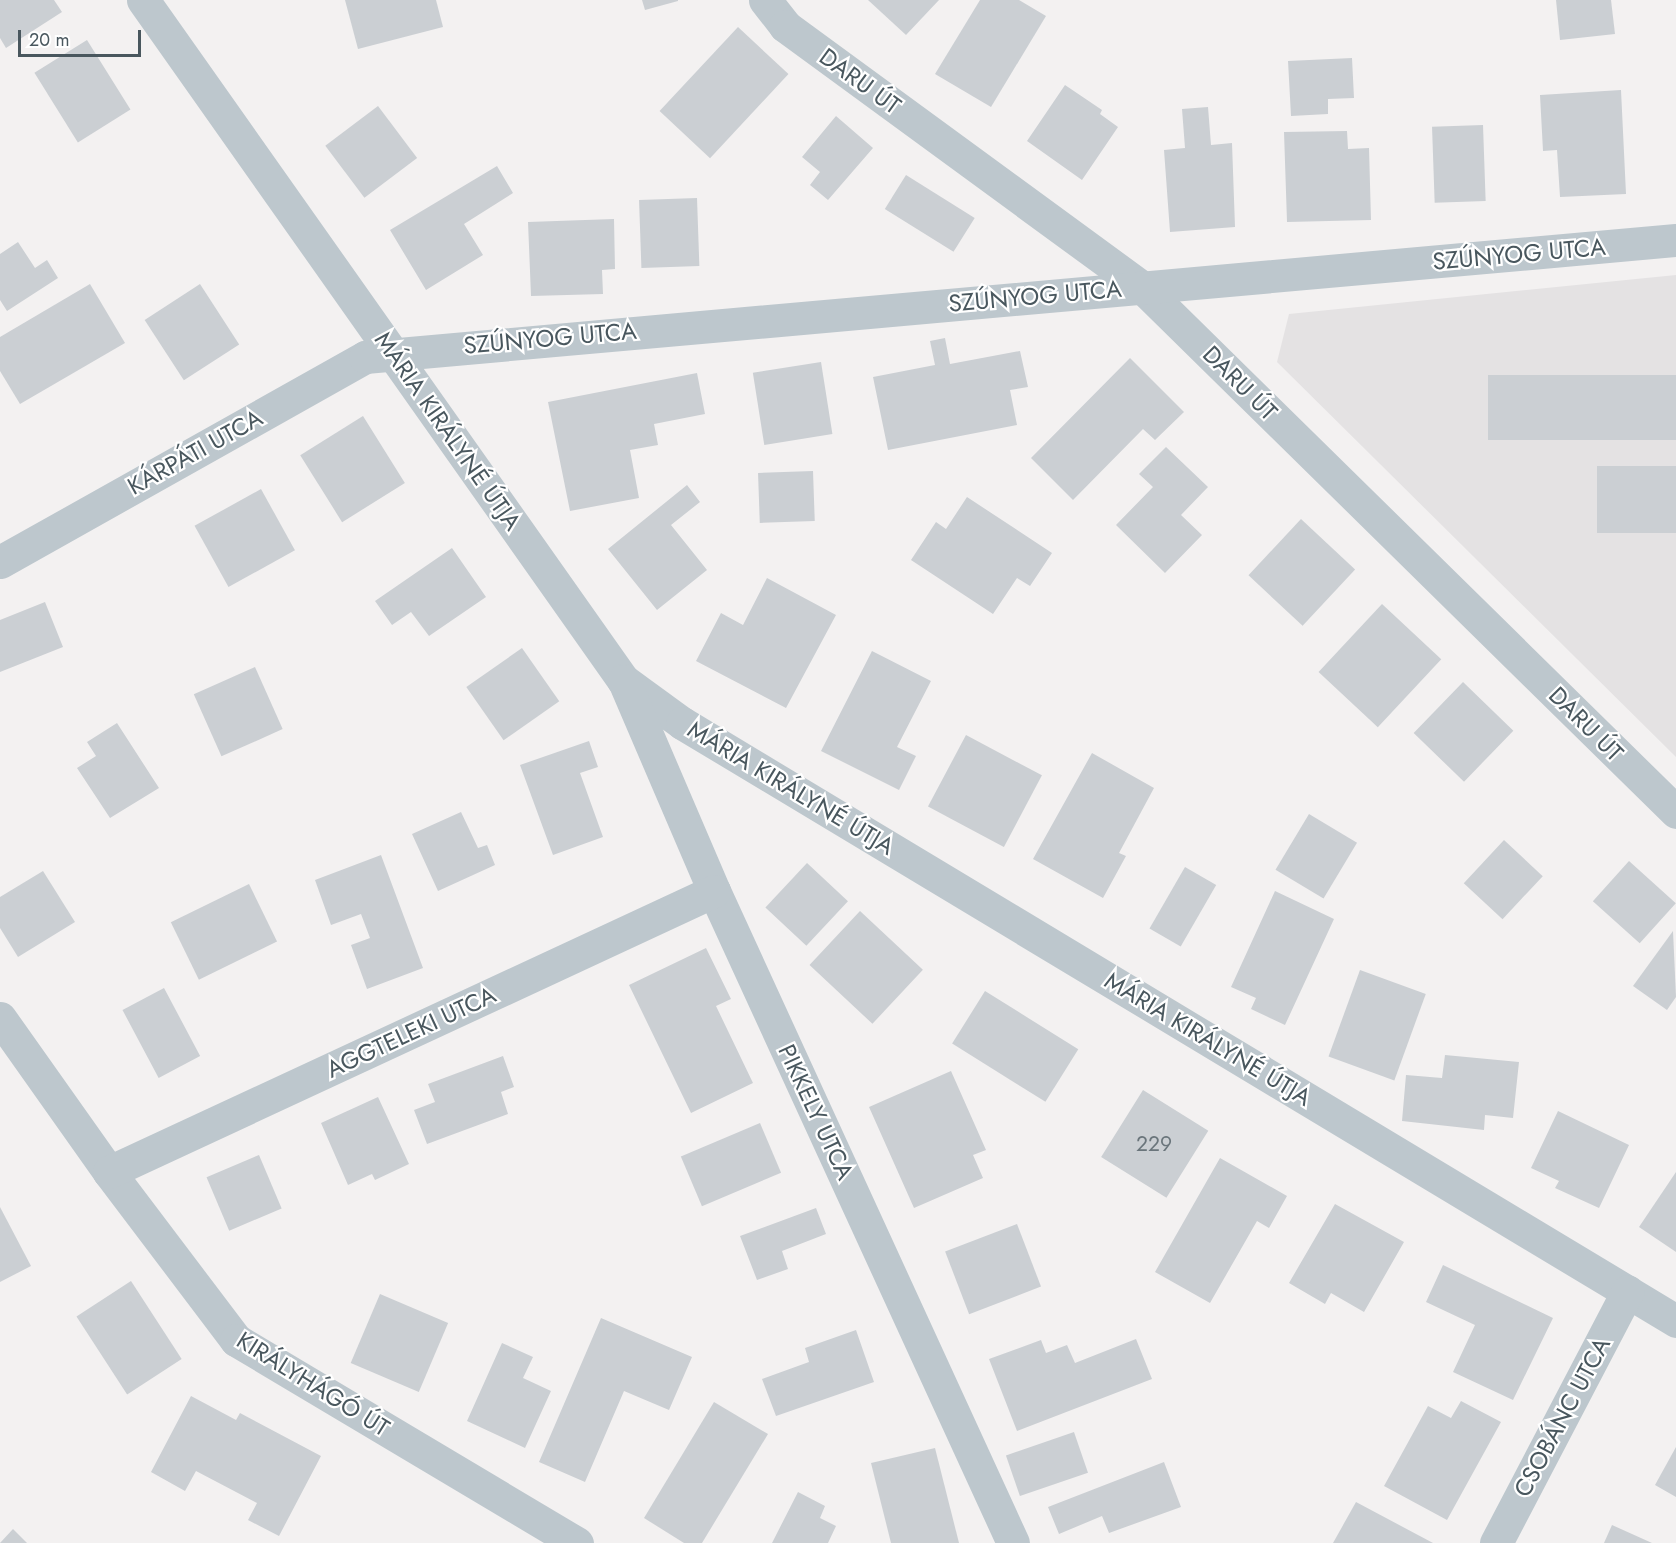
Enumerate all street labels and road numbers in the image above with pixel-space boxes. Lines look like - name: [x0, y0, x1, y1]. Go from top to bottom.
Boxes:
- street label: DARU ÚT: [814, 42, 906, 120]
- street label: SZÚNYOG UTCA: [1431, 232, 1607, 276]
- street label: SZÚNYOG UTCA: [947, 274, 1123, 318]
- street label: SZÚNYOG UTCA: [462, 316, 638, 360]
- street label: MÁRIA KIRÁLYNÉ ÚTJA: [369, 326, 527, 536]
- street label: DARU ÚT: [1197, 340, 1283, 426]
- street label: KÁRPÁTI UTCA: [123, 403, 267, 501]
- street label: DARU ÚT: [1543, 681, 1629, 767]
- street label: MÁRIA KIRÁLYNÉ ÚTJA: [683, 715, 899, 861]
- street label: MÁRIA KIRÁLYNÉ ÚTJA: [1100, 966, 1316, 1112]
- street label: AGGTELEKI UTCA: [322, 980, 500, 1084]
- street label: PIKKELY UTCA: [772, 1040, 860, 1184]
- street label: KIRÁLYHÁGÓ ÚT: [231, 1326, 395, 1442]
- street label: CSOBÁNC UTCA: [1508, 1332, 1616, 1502]

